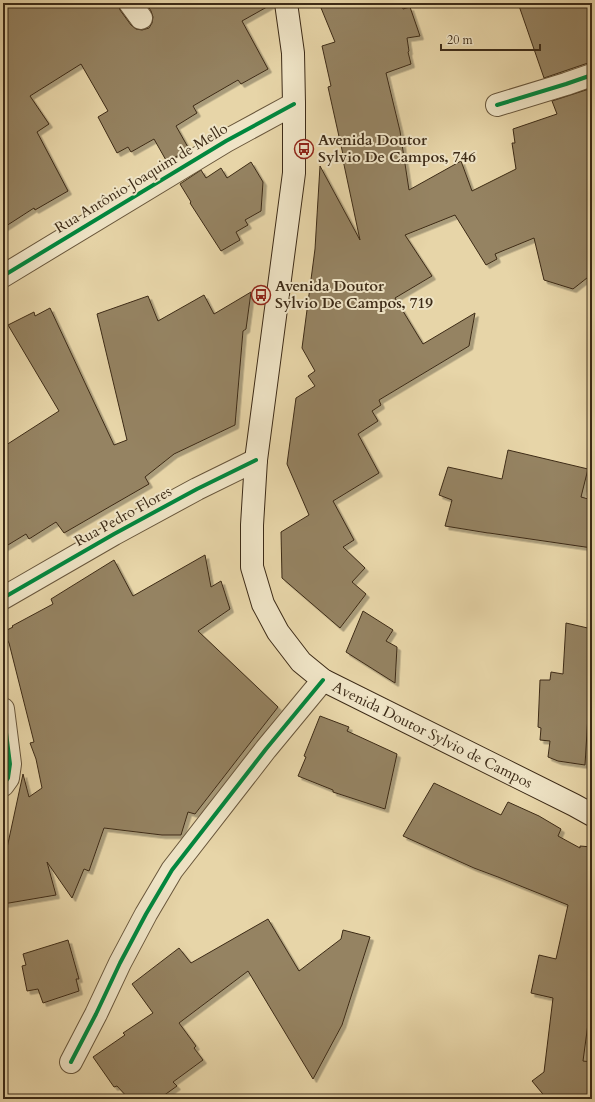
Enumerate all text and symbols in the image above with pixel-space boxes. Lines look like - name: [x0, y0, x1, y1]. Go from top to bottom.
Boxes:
- scale bar: [441, 26, 540, 52]
- text: 20 m: [447, 32, 474, 48]
- street label: Rua Antônio Joaquim de Mello: [51, 118, 231, 238]
- place label: Avenida Doutor Sylvio De Campos, 746: [318, 130, 476, 167]
- bus stop icon: Avenida Doutor Sylvio De Campos, 746: [293, 138, 315, 160]
- place label: Avenida Doutor Sylvio De Campos, 719: [275, 276, 433, 313]
- bus stop icon: Avenida Doutor Sylvio De Campos, 719: [250, 284, 272, 306]
- street label: Rua Pedro Flores: [71, 481, 175, 551]
- street label: Avenida Doutor Sylvio de Campos: [329, 676, 536, 793]

